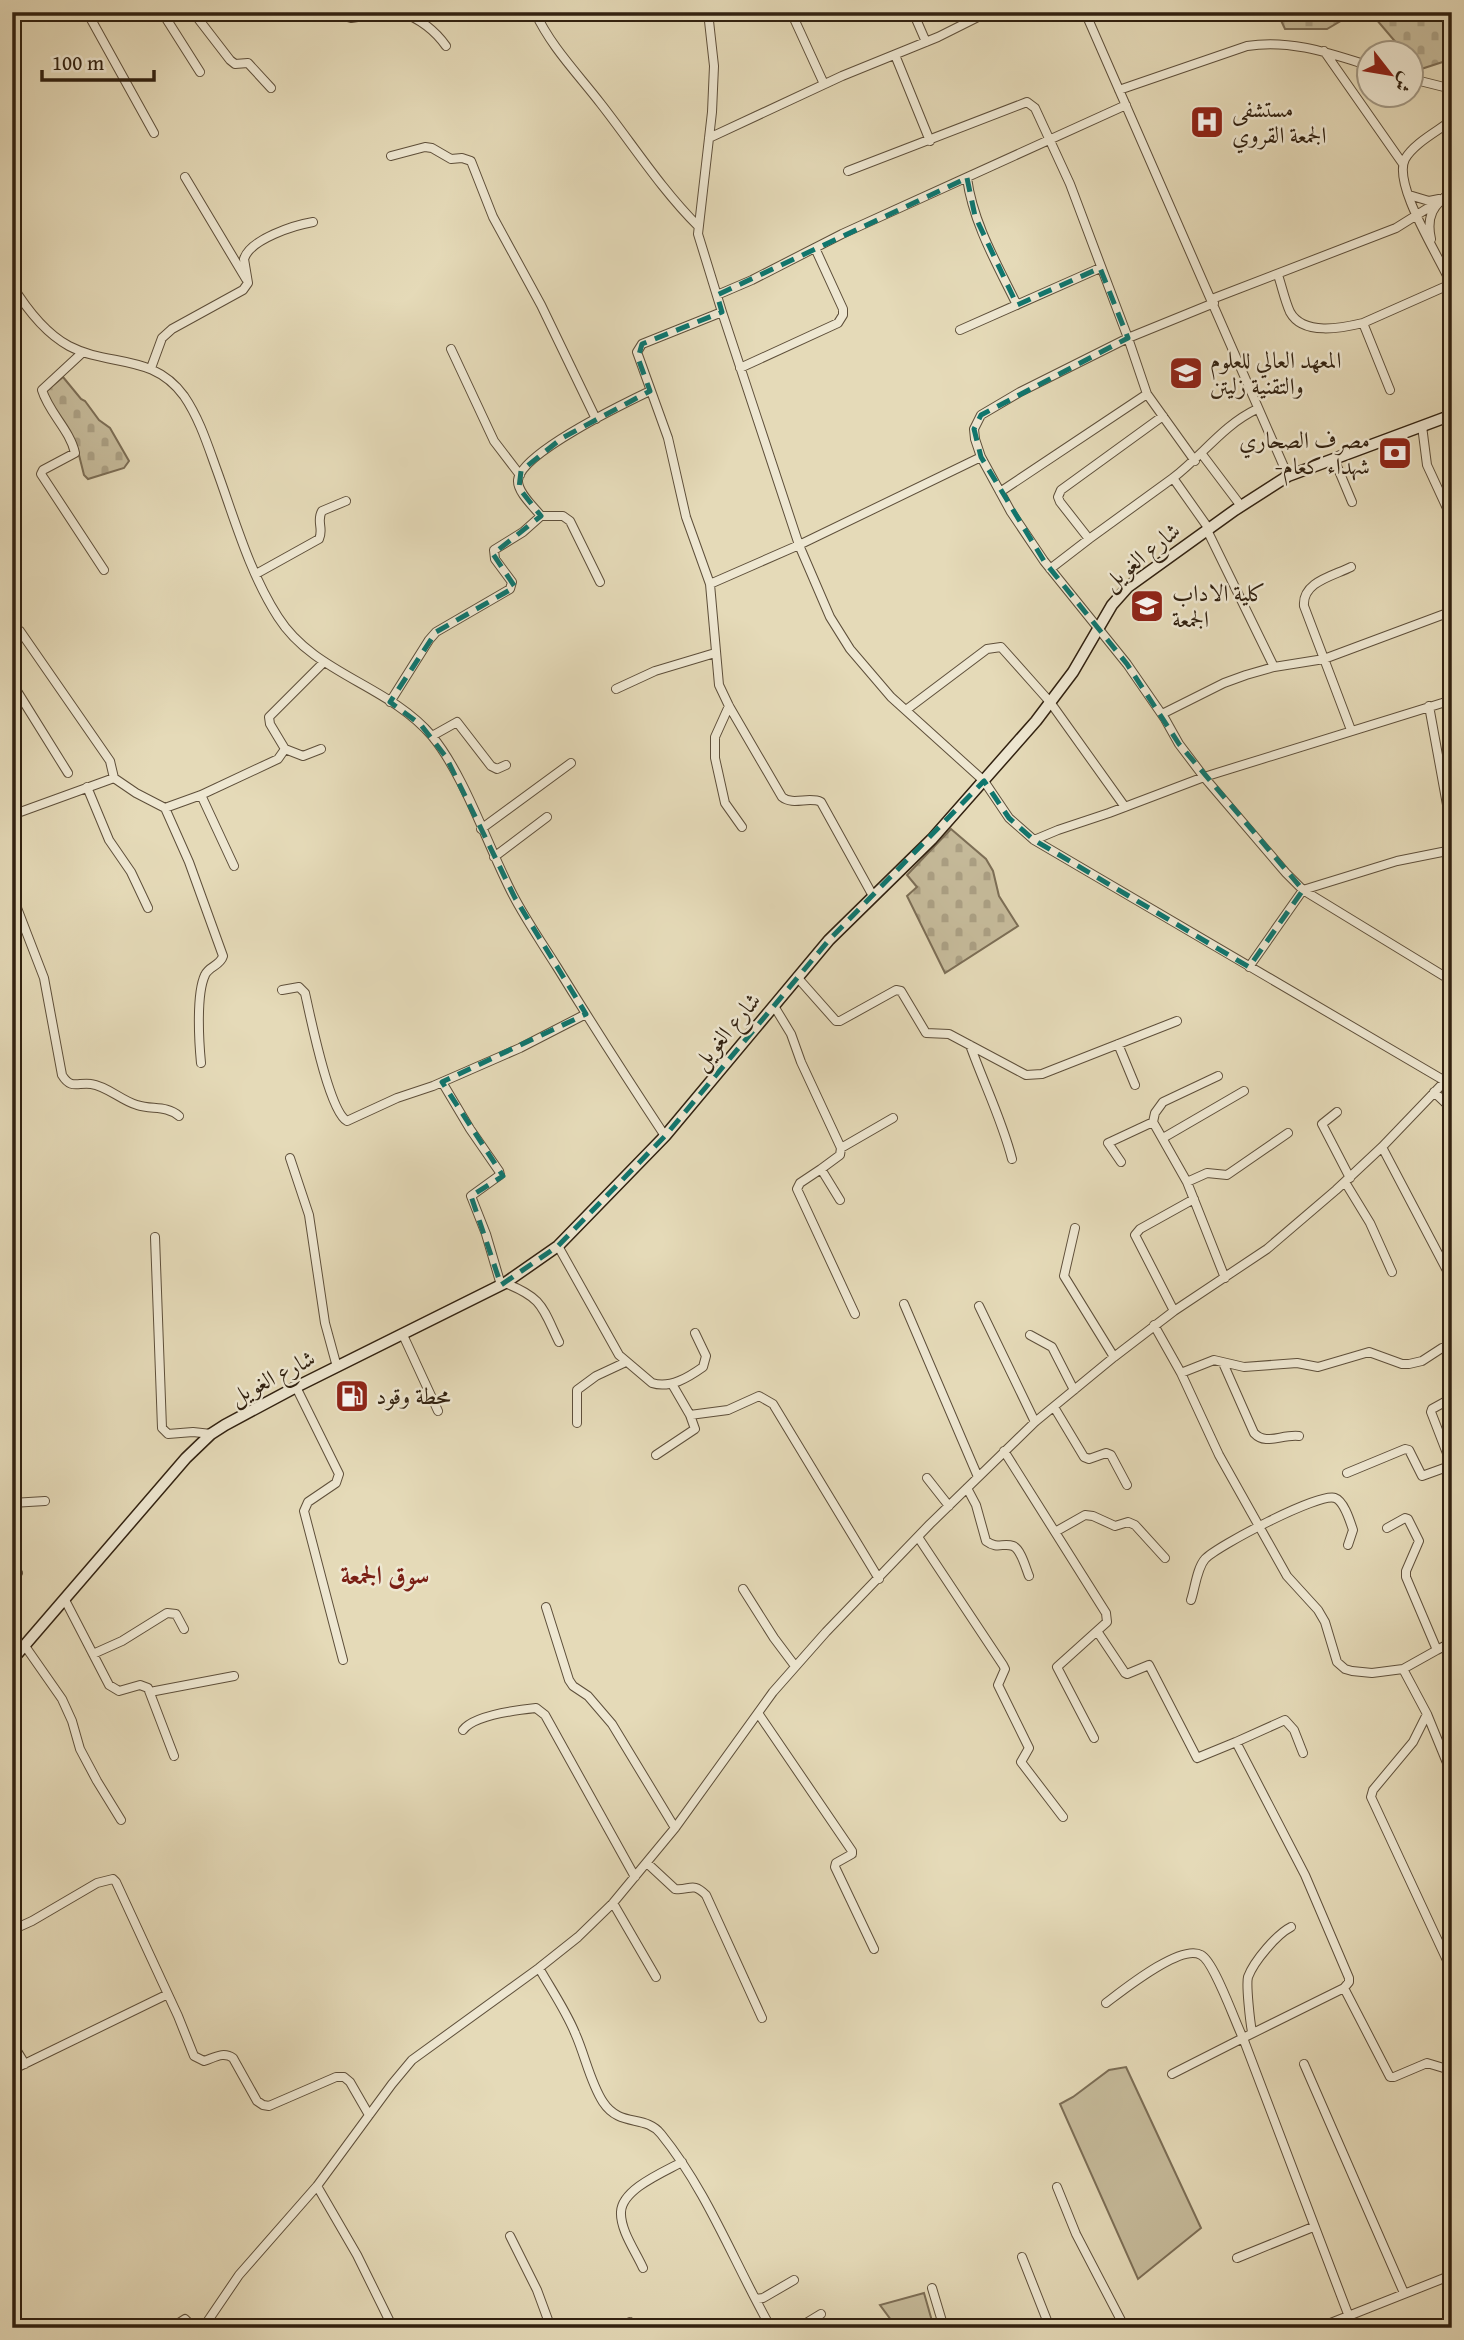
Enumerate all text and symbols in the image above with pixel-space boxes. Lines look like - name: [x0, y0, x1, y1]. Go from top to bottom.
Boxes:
- scale bar: [42, 38, 154, 82]
- north arrow: [1356, 38, 1426, 108]
- text: 100 m: [52, 47, 104, 78]
- text: ش: [1388, 67, 1421, 98]
- place label: مستشفى الجمعة القروي: [1232, 92, 1326, 154]
- hospital icon: مستشفى الجمعة القروي: [1188, 103, 1226, 141]
- place label: المعهد العالي للعلوم والتقنية زليتن: [1210, 343, 1341, 402]
- school or university icon: المعهد العالي للعلوم والتقنية زليتن: [1167, 354, 1205, 392]
- place label: مصرف الصحاري -شهداء كعام: [1239, 423, 1370, 486]
- bank icon: مصرف الصحاري -شهداء كعام: [1376, 434, 1414, 472]
- street label: شارع الغويل: [1094, 514, 1189, 601]
- place label: كلية اﻻداب الجمعة: [1172, 576, 1266, 635]
- school or university icon: كلية اﻻداب الجمعة: [1128, 587, 1166, 625]
- street label: شارع الغويل: [683, 985, 771, 1079]
- street label: شارع الغويل: [223, 1341, 322, 1416]
- fuel station icon: محطة وقود: [333, 1377, 371, 1415]
- place label: محطة وقود: [376, 1379, 451, 1412]
- district label: سوق الجمعة: [340, 1555, 430, 1594]

